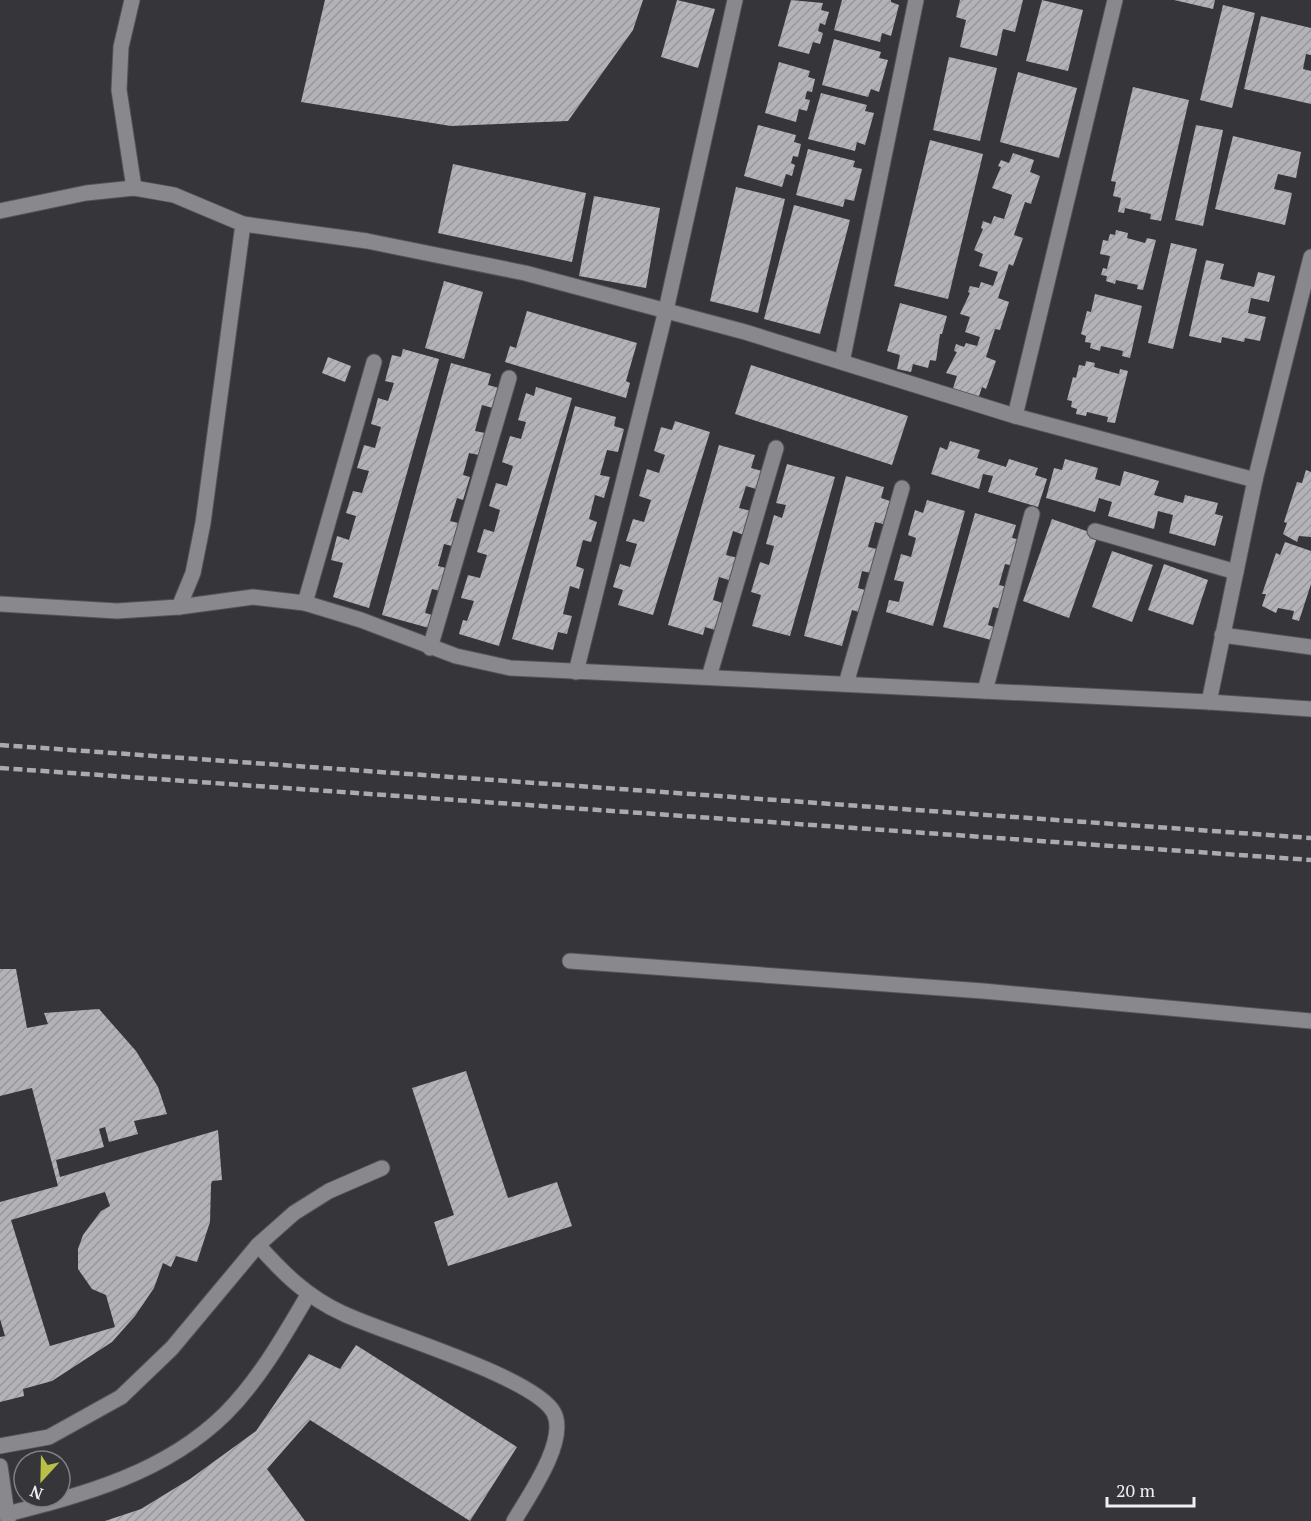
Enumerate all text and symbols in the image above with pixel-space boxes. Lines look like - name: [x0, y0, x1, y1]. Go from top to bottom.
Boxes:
- north arrow: [12, 1449, 72, 1509]
- scale bar: [1107, 1470, 1194, 1508]
- text: 20 m: [1116, 1478, 1156, 1502]
- text: N: [27, 1480, 46, 1505]

